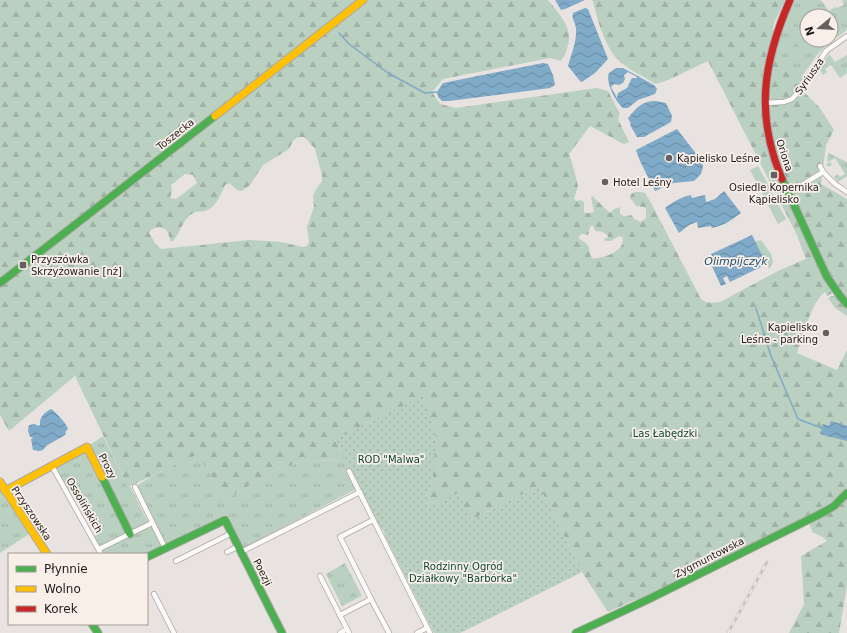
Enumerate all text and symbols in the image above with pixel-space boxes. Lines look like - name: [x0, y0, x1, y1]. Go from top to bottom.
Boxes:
- north arrow: [799, 8, 839, 48]
- text: N: [802, 25, 818, 37]
- street label: Syriusza: [793, 56, 826, 97]
- street label: Toszecka: [154, 116, 196, 153]
- street label: Oriona: [774, 138, 795, 173]
- marker: Kąpielisko Leśne: [664, 153, 674, 163]
- place label: Kąpielisko Leśne: [677, 153, 760, 164]
- marker: Osiedle Kopernika Kąpielisko: [769, 170, 779, 180]
- marker: Hotel Leśny: [600, 177, 610, 187]
- place label: Hotel Leśny: [613, 177, 672, 188]
- place label: Osiedle Kopernika Kąpielisko: [729, 182, 819, 205]
- place label: Przyszówka Skrzyżowanie [nż]: [31, 254, 122, 277]
- water label: Olimpijczyk: [704, 255, 768, 268]
- marker: Przyszówka Skrzyżowanie [nż]: [18, 260, 28, 270]
- place label: Kąpielisko Leśne - parking: [741, 322, 818, 345]
- marker: Kąpielisko Leśne - parking: [821, 328, 831, 338]
- park label: Las Łabędzki: [633, 428, 697, 439]
- street label: Prozy: [97, 452, 119, 481]
- park label: ROD "Malwa": [358, 454, 424, 465]
- street label: Ossolińskich: [64, 476, 105, 535]
- street label: Przyszowska: [9, 484, 54, 542]
- street label: Zygmuntowska: [673, 535, 746, 580]
- legend: [8, 553, 148, 625]
- street label: Poezji: [251, 557, 274, 588]
- park label: Rodzinny Ogród Działkowy "Barbórka": [409, 561, 517, 584]
- text: Płynnie: [44, 562, 88, 576]
- text: Wolno: [44, 582, 81, 596]
- text: Korek: [44, 602, 78, 616]

